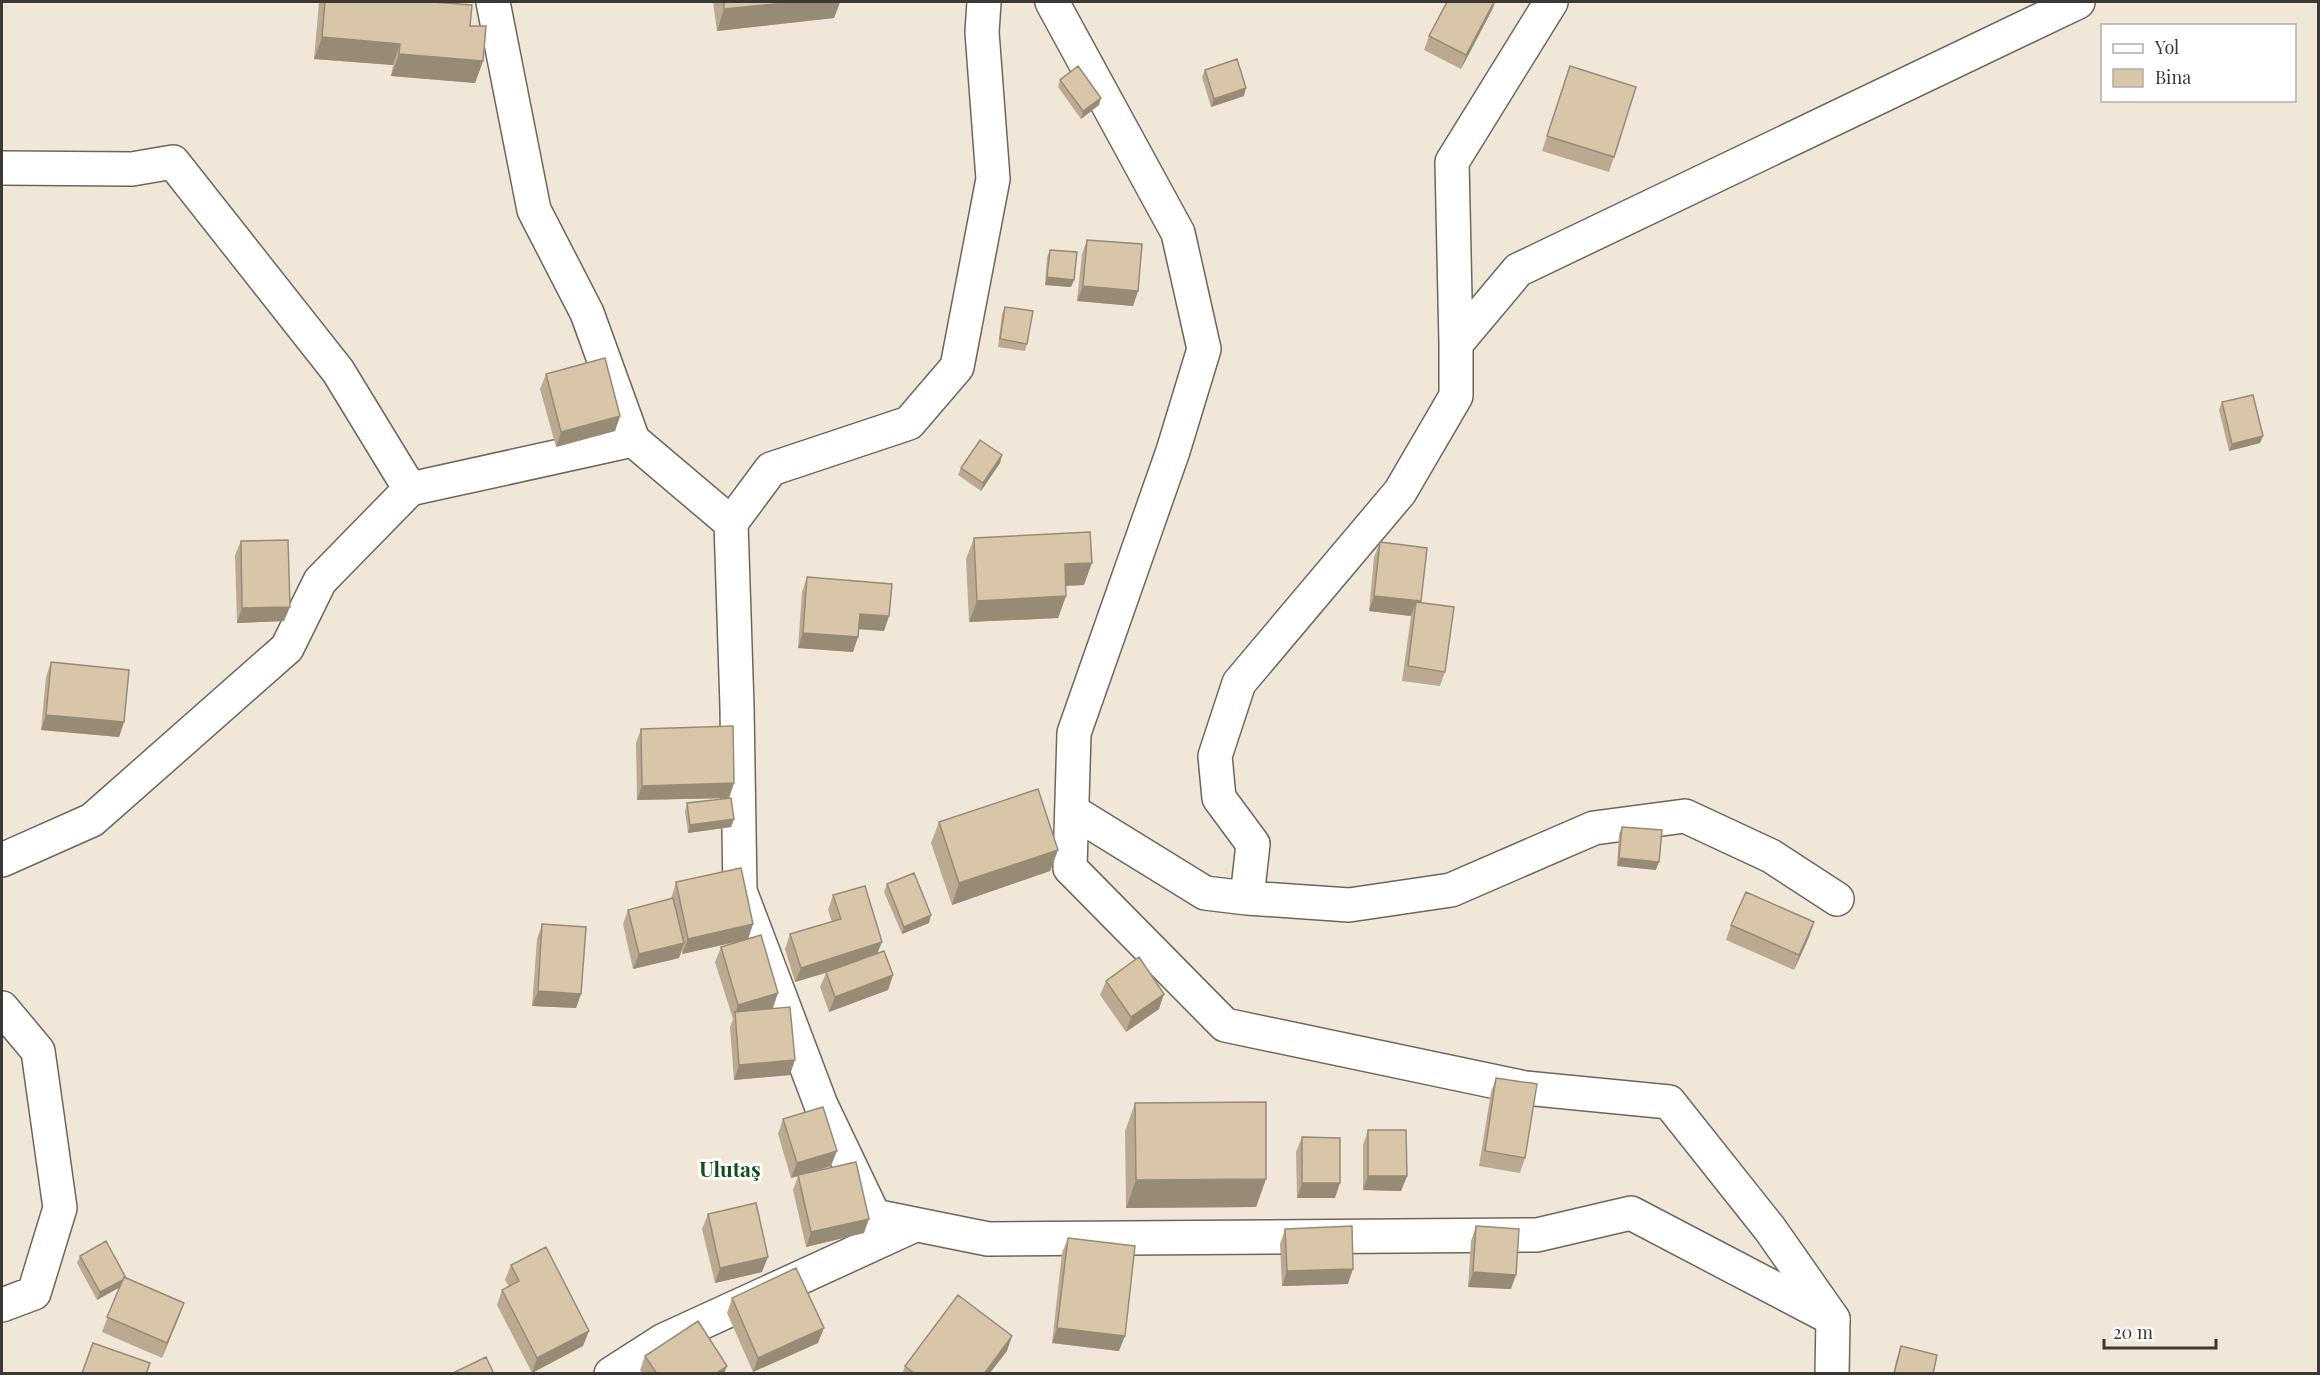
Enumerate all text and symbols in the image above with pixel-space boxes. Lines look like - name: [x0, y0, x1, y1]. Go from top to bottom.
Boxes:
- legend: [2101, 24, 2296, 102]
- text: Yol: [2154, 35, 2179, 59]
- text: Bina: [2155, 65, 2191, 89]
- district label: Ulutaş: [699, 1154, 761, 1182]
- scale bar: [2104, 1312, 2216, 1350]
- text: 20 m: [2113, 1320, 2153, 1344]

